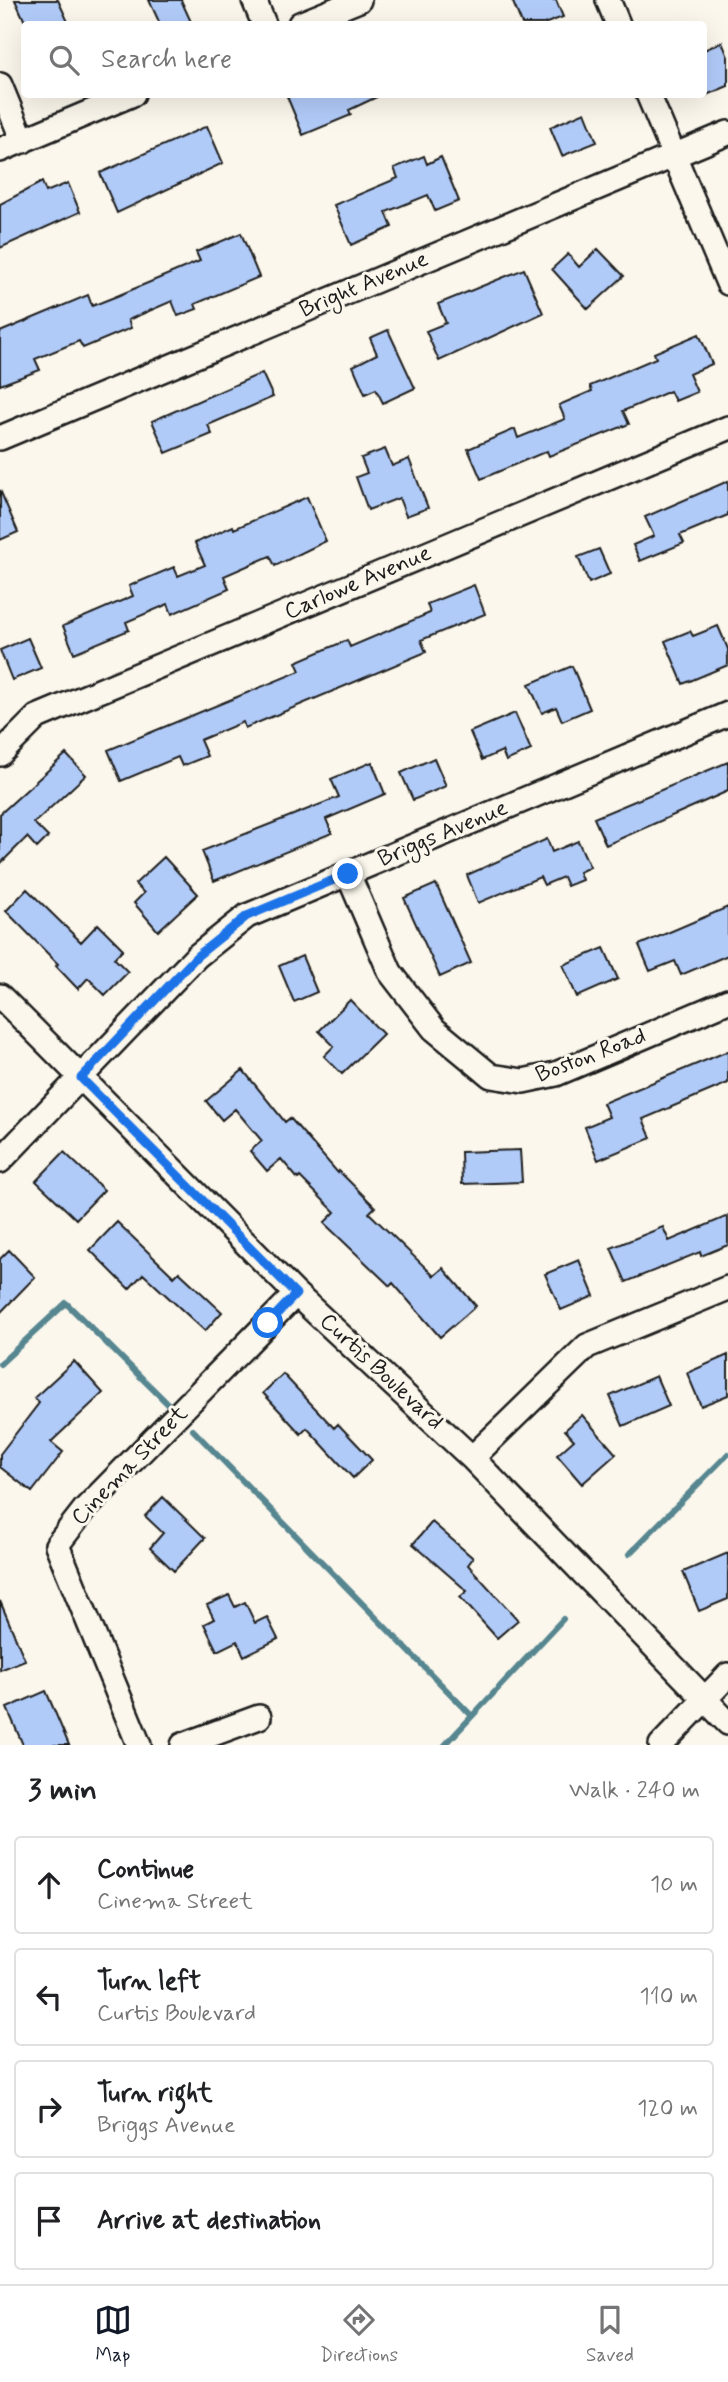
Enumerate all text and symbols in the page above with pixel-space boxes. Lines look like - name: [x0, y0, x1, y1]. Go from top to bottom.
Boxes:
- search box: [21, 21, 707, 98]
- icon: search: [45, 41, 83, 79]
- text: Search here: [101, 43, 232, 77]
- street label: Bright Avenue: [295, 244, 434, 327]
- street label: Carlowe Avenue: [280, 539, 436, 627]
- street label: Briggs Avenue: [374, 793, 513, 877]
- route end: [332, 858, 363, 889]
- street label: Boston Road: [532, 1021, 650, 1091]
- route start: [252, 1307, 283, 1338]
- street label: Curtis Boulevard: [313, 1307, 449, 1437]
- street label: Cinema Street: [65, 1399, 195, 1532]
- text: 3 min: [28, 1771, 97, 1810]
- text: Walk · 240 m: [569, 1776, 700, 1806]
- text: Continue: [97, 1853, 194, 1887]
- icon: ahead: [30, 1866, 68, 1904]
- text: 10 m: [650, 1870, 698, 1900]
- text: Cinema Street: [97, 1887, 253, 1917]
- text: Turn left: [97, 1965, 201, 1999]
- icon: left: [30, 1978, 68, 2016]
- text: 110 m: [639, 1982, 698, 2012]
- text: Curtis Boulevard: [97, 1999, 256, 2029]
- text: Turn right: [97, 2077, 213, 2111]
- icon: right: [30, 2090, 68, 2128]
- text: 120 m: [637, 2094, 698, 2124]
- text: Briggs Avenue: [97, 2111, 235, 2141]
- icon: arrive: [30, 2202, 68, 2240]
- text: Arrive at destination: [97, 2204, 321, 2238]
- tab: Map: [94, 2301, 132, 2368]
- tab: Directions: [320, 2301, 398, 2368]
- tab: Saved: [586, 2301, 634, 2368]

